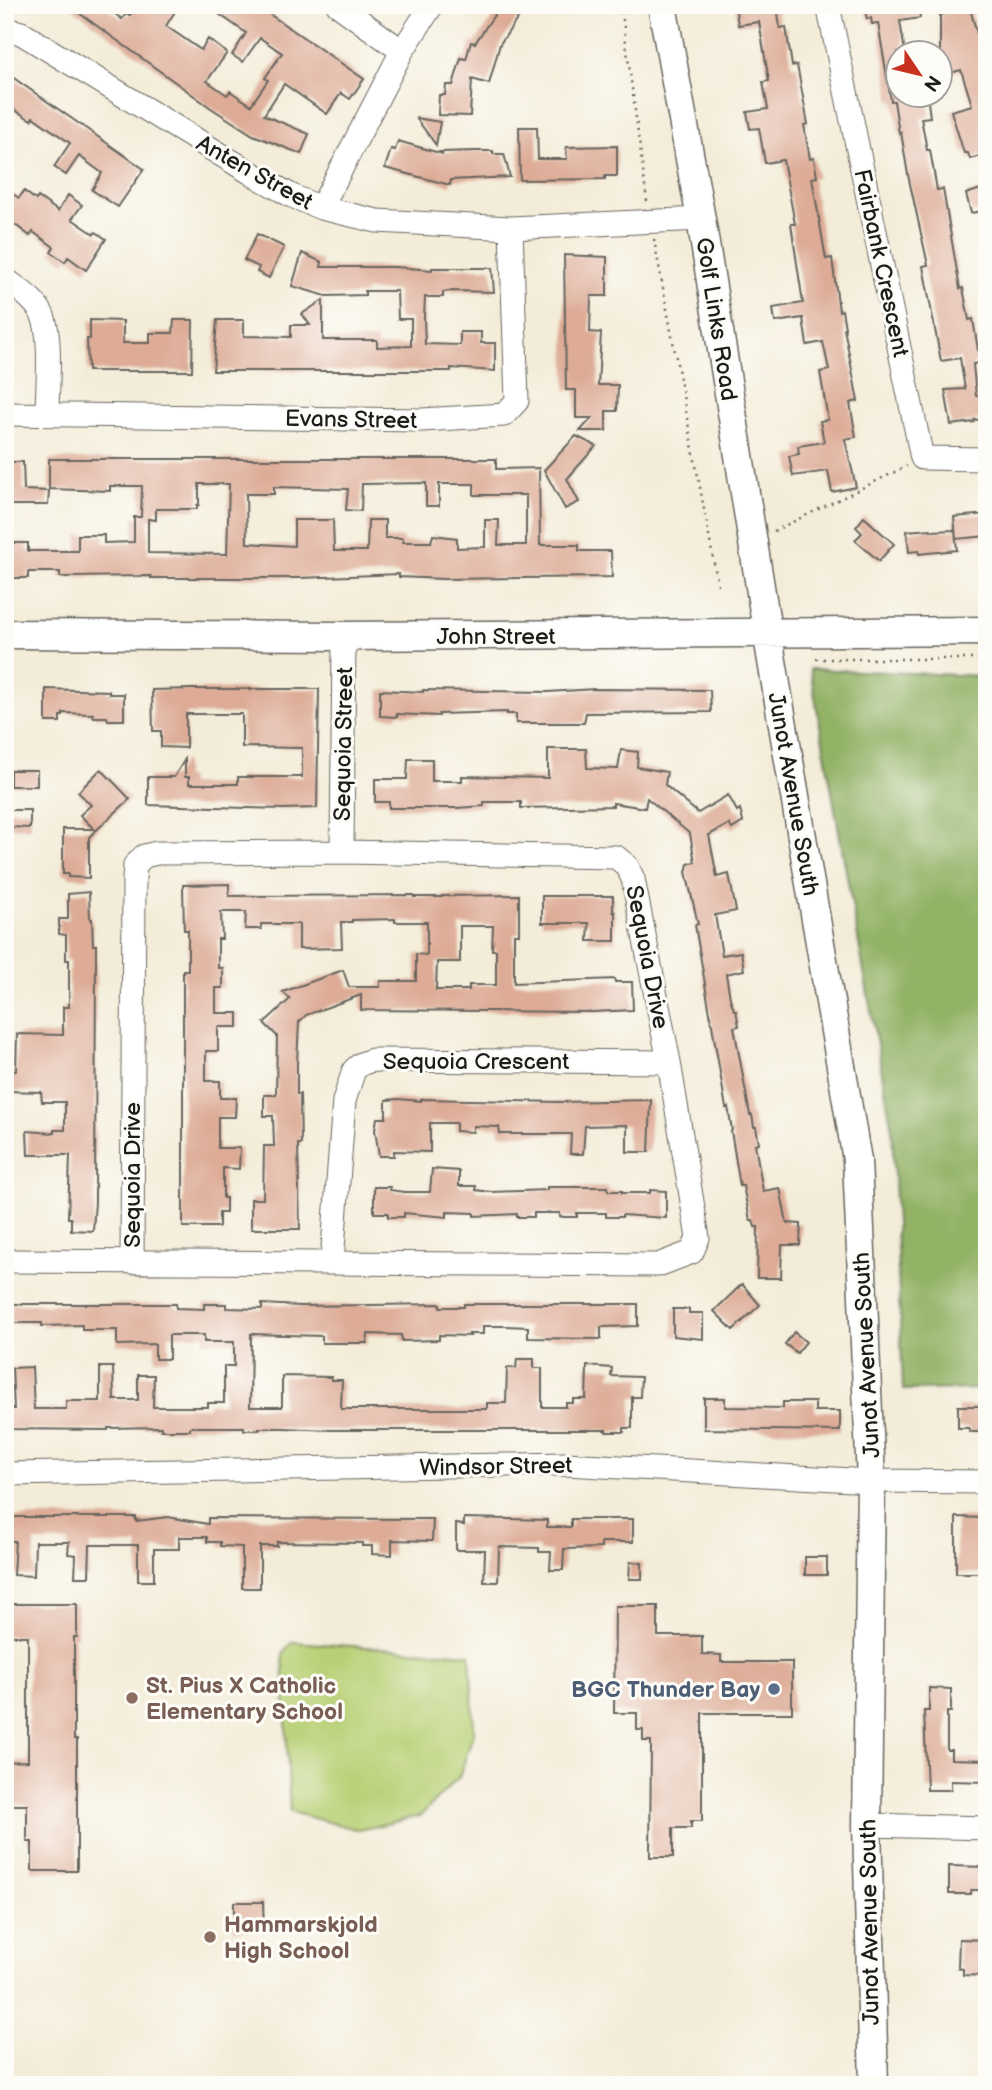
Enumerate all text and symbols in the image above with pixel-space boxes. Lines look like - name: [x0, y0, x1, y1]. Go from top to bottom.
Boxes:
- north arrow: [884, 38, 954, 108]
- text: N: [918, 70, 945, 95]
- street label: Anten Street: [191, 129, 318, 216]
- street label: Fairbank Crescent: [847, 167, 915, 360]
- street label: Golf Links Road: [689, 236, 743, 403]
- street label: Evans Street: [285, 405, 417, 435]
- street label: John Street: [436, 623, 556, 651]
- street label: Sequoia Street: [329, 667, 359, 821]
- street label: Junot Avenue South: [761, 690, 825, 898]
- street label: Sequoia Drive: [619, 883, 675, 1031]
- street label: Sequoia Crescent: [383, 1048, 569, 1076]
- street label: Sequoia Drive: [119, 1102, 147, 1248]
- street label: Junot Avenue South: [848, 1251, 886, 1459]
- street label: Windsor Street: [419, 1452, 573, 1482]
- place label: St. Pius X Catholic Elementary School: [146, 1672, 343, 1726]
- place label: BGC Thunder Bay: [571, 1676, 760, 1704]
- marker: BGC Thunder Bay: [766, 1681, 782, 1697]
- marker: St. Pius X Catholic Elementary School: [124, 1690, 140, 1706]
- street label: Junot Avenue South: [854, 1819, 886, 2025]
- place label: Hammarskjold High School: [224, 1911, 378, 1965]
- marker: Hammarskjold High School: [202, 1929, 218, 1945]

